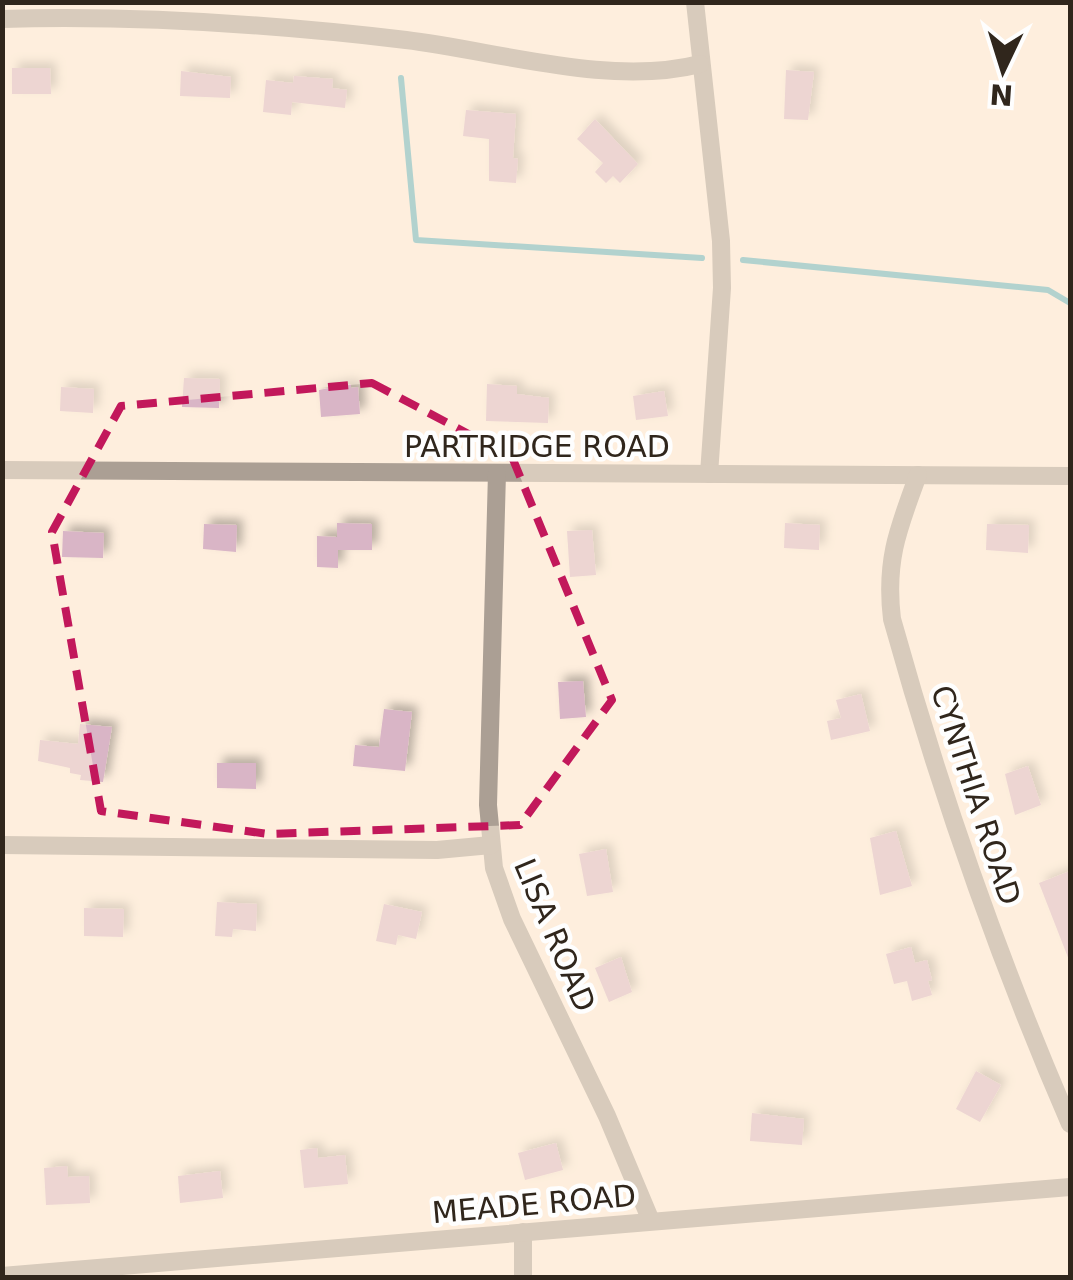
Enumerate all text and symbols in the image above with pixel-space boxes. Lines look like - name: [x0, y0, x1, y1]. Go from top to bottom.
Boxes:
- north arrow: [953, 20, 1053, 120]
- text: N: [988, 77, 1014, 112]
- street label: PARTRIDGE ROAD: [404, 429, 670, 464]
- street label: CYNTHIA ROAD: [924, 681, 1028, 909]
- street label: LISA ROAD: [507, 853, 603, 1017]
- street label: MEADE ROAD: [431, 1178, 637, 1230]

